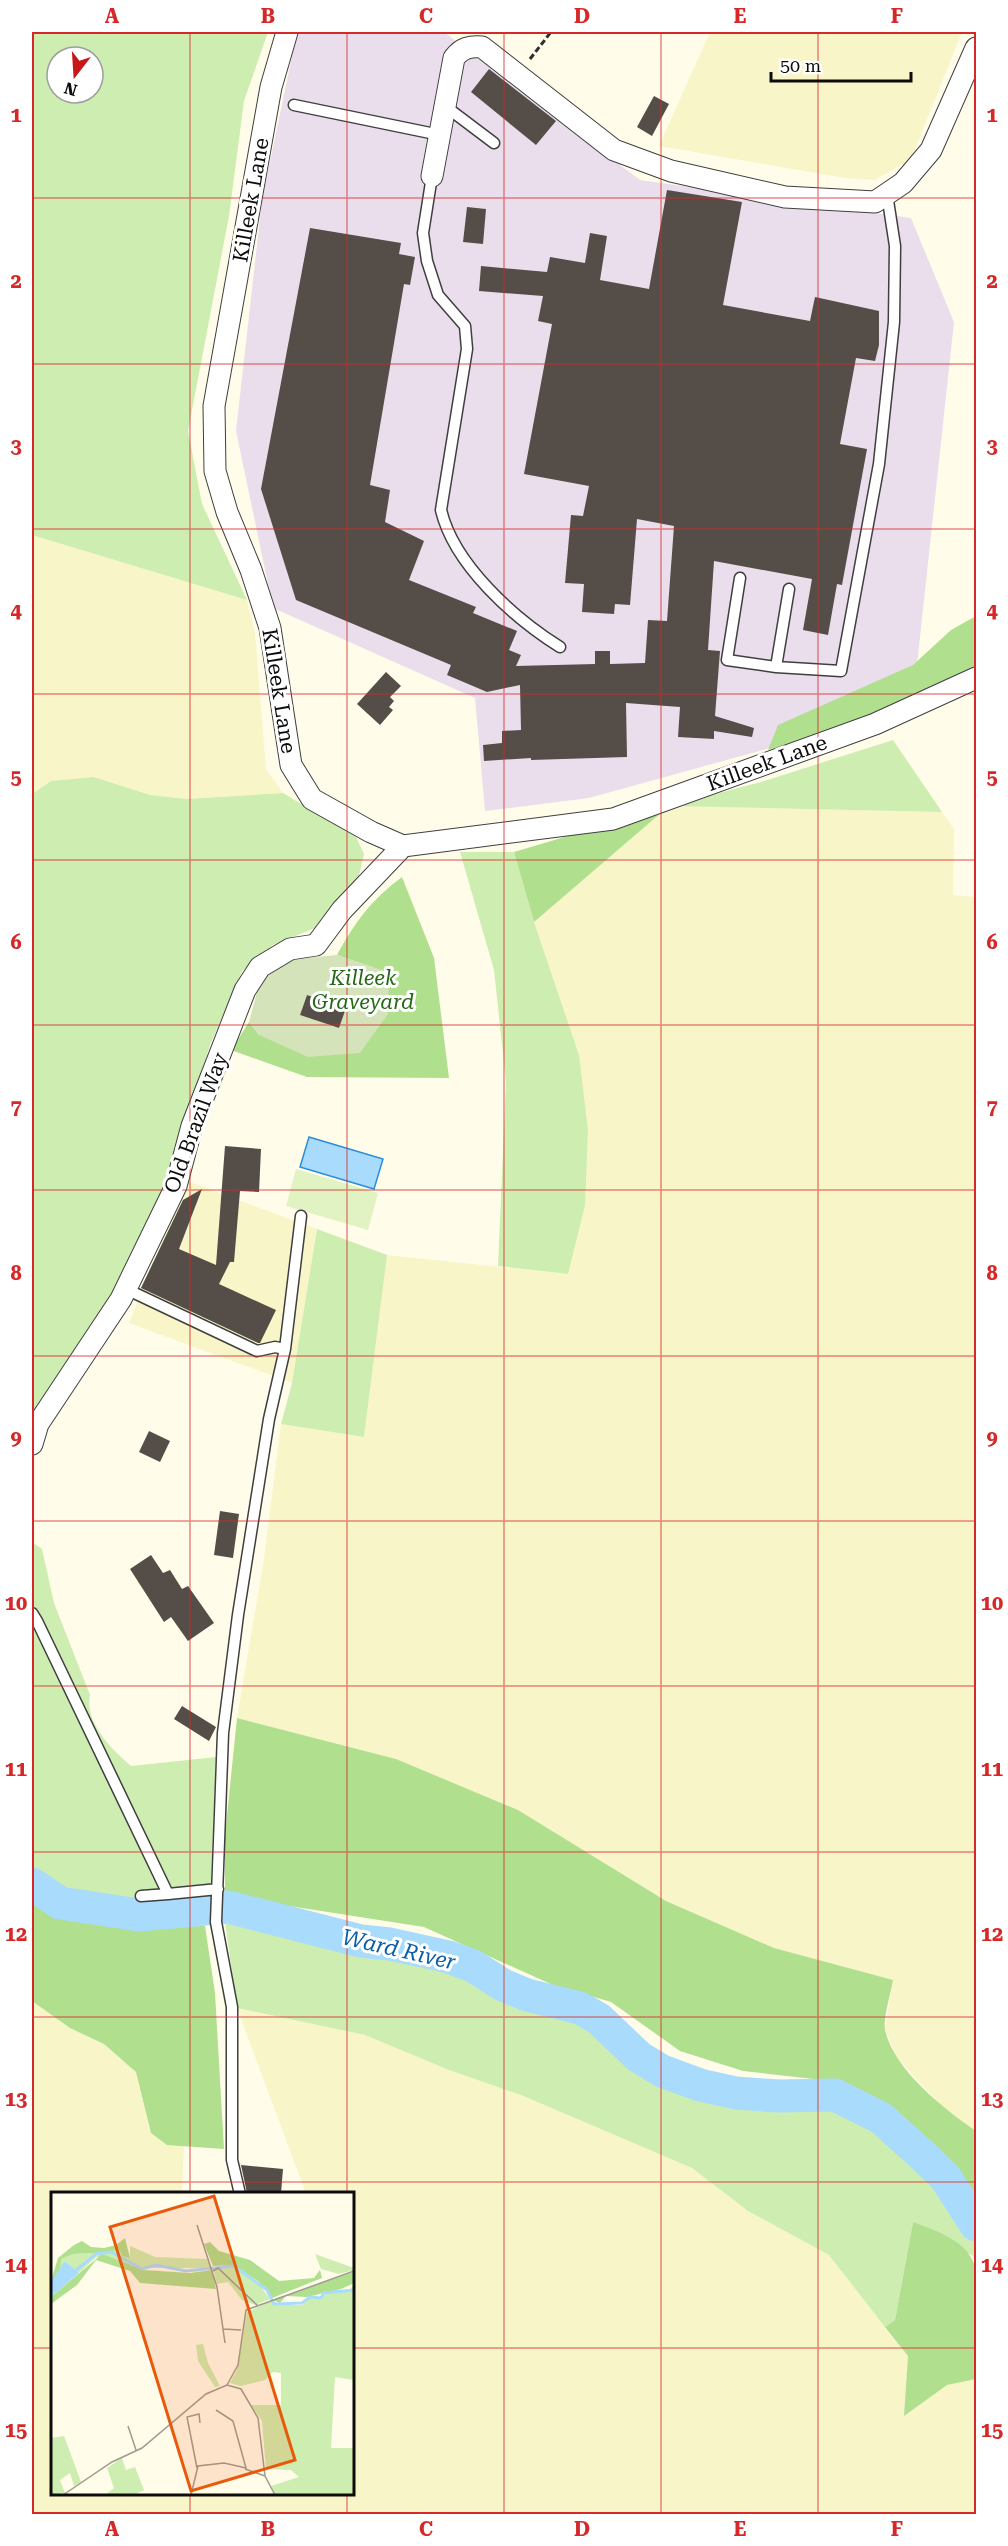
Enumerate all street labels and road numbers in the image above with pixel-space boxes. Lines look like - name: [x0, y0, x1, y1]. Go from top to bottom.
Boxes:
- street label: Killeek Lane: [228, 136, 274, 264]
- street label: Killeek Lane: [257, 627, 301, 755]
- street label: Killeek Lane: [704, 730, 830, 796]
- street label: Old Brazil Way: [159, 1049, 233, 1197]

